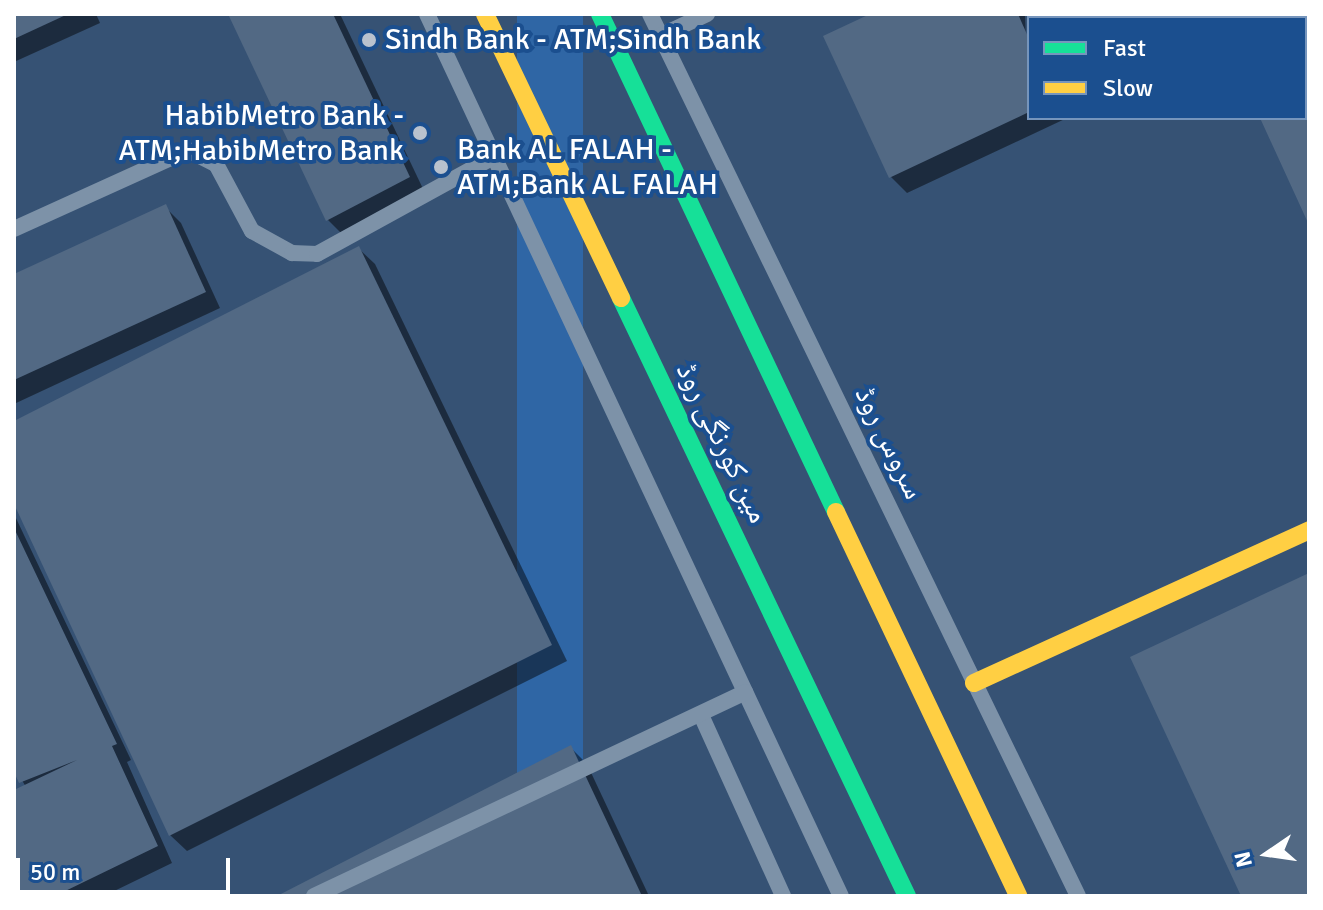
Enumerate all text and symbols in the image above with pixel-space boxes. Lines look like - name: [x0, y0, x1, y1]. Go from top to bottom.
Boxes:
- legend: [1027, 16, 1307, 120]
- place label: Sindh Bank - ATM;Sindh Bank: [385, 22, 761, 58]
- marker: Sindh Bank - ATM;Sindh Bank: [360, 31, 378, 49]
- text: Fast: [1103, 33, 1146, 63]
- text: Slow: [1103, 73, 1153, 103]
- place label: HabibMetro Bank - ATM;HabibMetro Bank: [118, 98, 404, 168]
- marker: HabibMetro Bank - ATM;HabibMetro Bank: [411, 124, 429, 142]
- place label: Bank AL FALAH - ATM;Bank AL FALAH: [457, 132, 718, 202]
- marker: Bank AL FALAH - ATM;Bank AL FALAH: [432, 158, 450, 176]
- street label: مین کورنگی روڈ: [668, 357, 776, 529]
- street label: سروس روڈ: [846, 381, 932, 505]
- north arrow: [1227, 814, 1307, 894]
- scale bar: [20, 842, 234, 892]
- text: N: [1228, 849, 1258, 870]
- text: 50 m: [30, 857, 80, 887]

